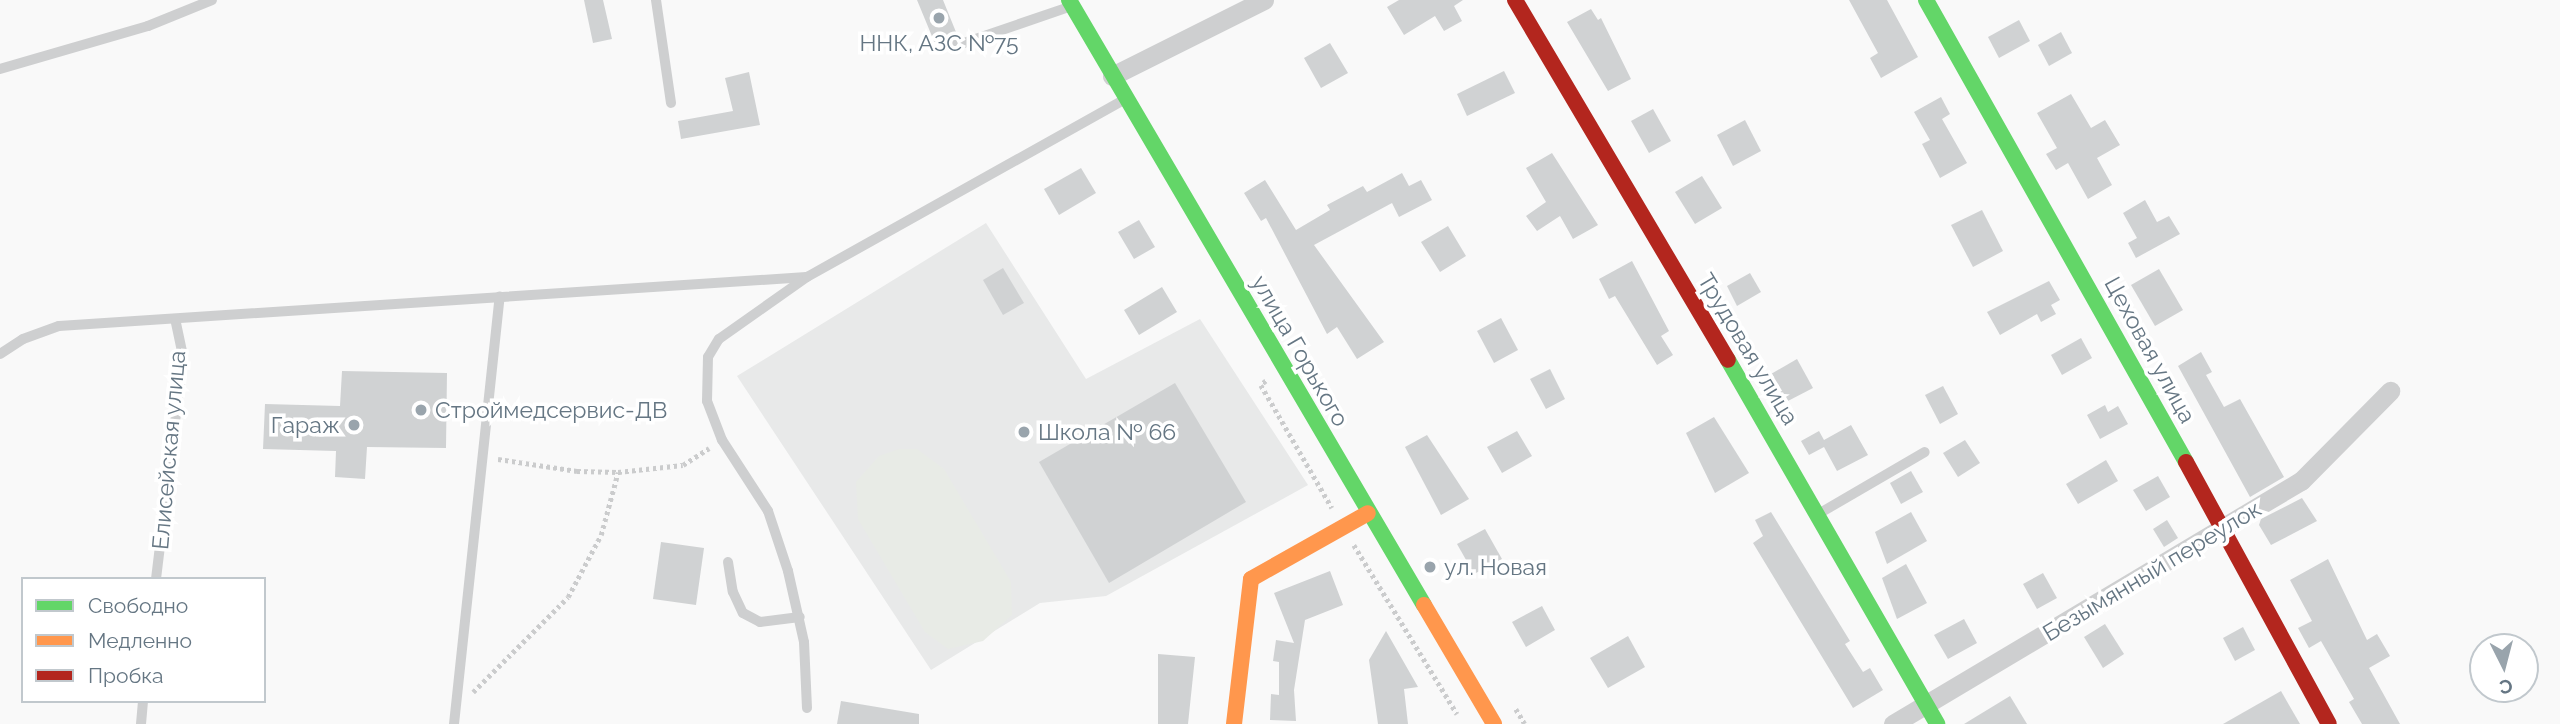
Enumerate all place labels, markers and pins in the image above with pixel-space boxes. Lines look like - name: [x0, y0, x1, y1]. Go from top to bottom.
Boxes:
- marker: ННК, АЗС №75: [931, 10, 947, 26]
- place label: ННК, АЗС №75: [859, 29, 1019, 57]
- place label: Строймедсервис-ДВ: [435, 396, 667, 424]
- marker: Строймедсервис-ДВ: [413, 402, 429, 418]
- place label: Гараж: [271, 411, 340, 439]
- marker: Гараж: [346, 417, 362, 433]
- place label: Школа № 66: [1038, 418, 1176, 446]
- marker: Школа № 66: [1016, 424, 1032, 440]
- place label: ул. Новая: [1444, 553, 1547, 581]
- marker: ул. Новая: [1422, 559, 1438, 575]

